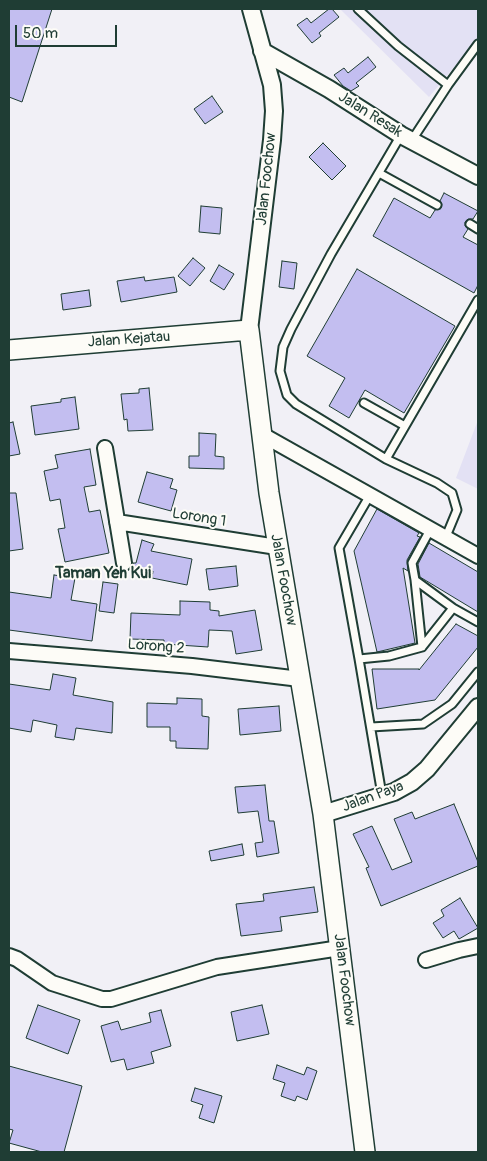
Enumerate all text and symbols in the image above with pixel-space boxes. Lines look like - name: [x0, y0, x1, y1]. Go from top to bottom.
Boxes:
- scale bar: [18, 15, 120, 47]
- text: 50 m: [23, 24, 58, 43]
- street label: Jalan Resak: [335, 88, 405, 142]
- street label: Jalan Foochow: [253, 132, 281, 226]
- street label: Jalan Kejatau: [87, 328, 171, 352]
- street label: Lorong 1: [171, 505, 227, 531]
- street label: Jalan Foochow: [266, 533, 300, 627]
- district label: Taman Yeh Kui: [55, 564, 151, 584]
- street label: Lorong 2: [127, 636, 185, 658]
- street label: Jalan Paya: [340, 778, 406, 816]
- street label: Jalan Foochow: [329, 933, 359, 1027]

